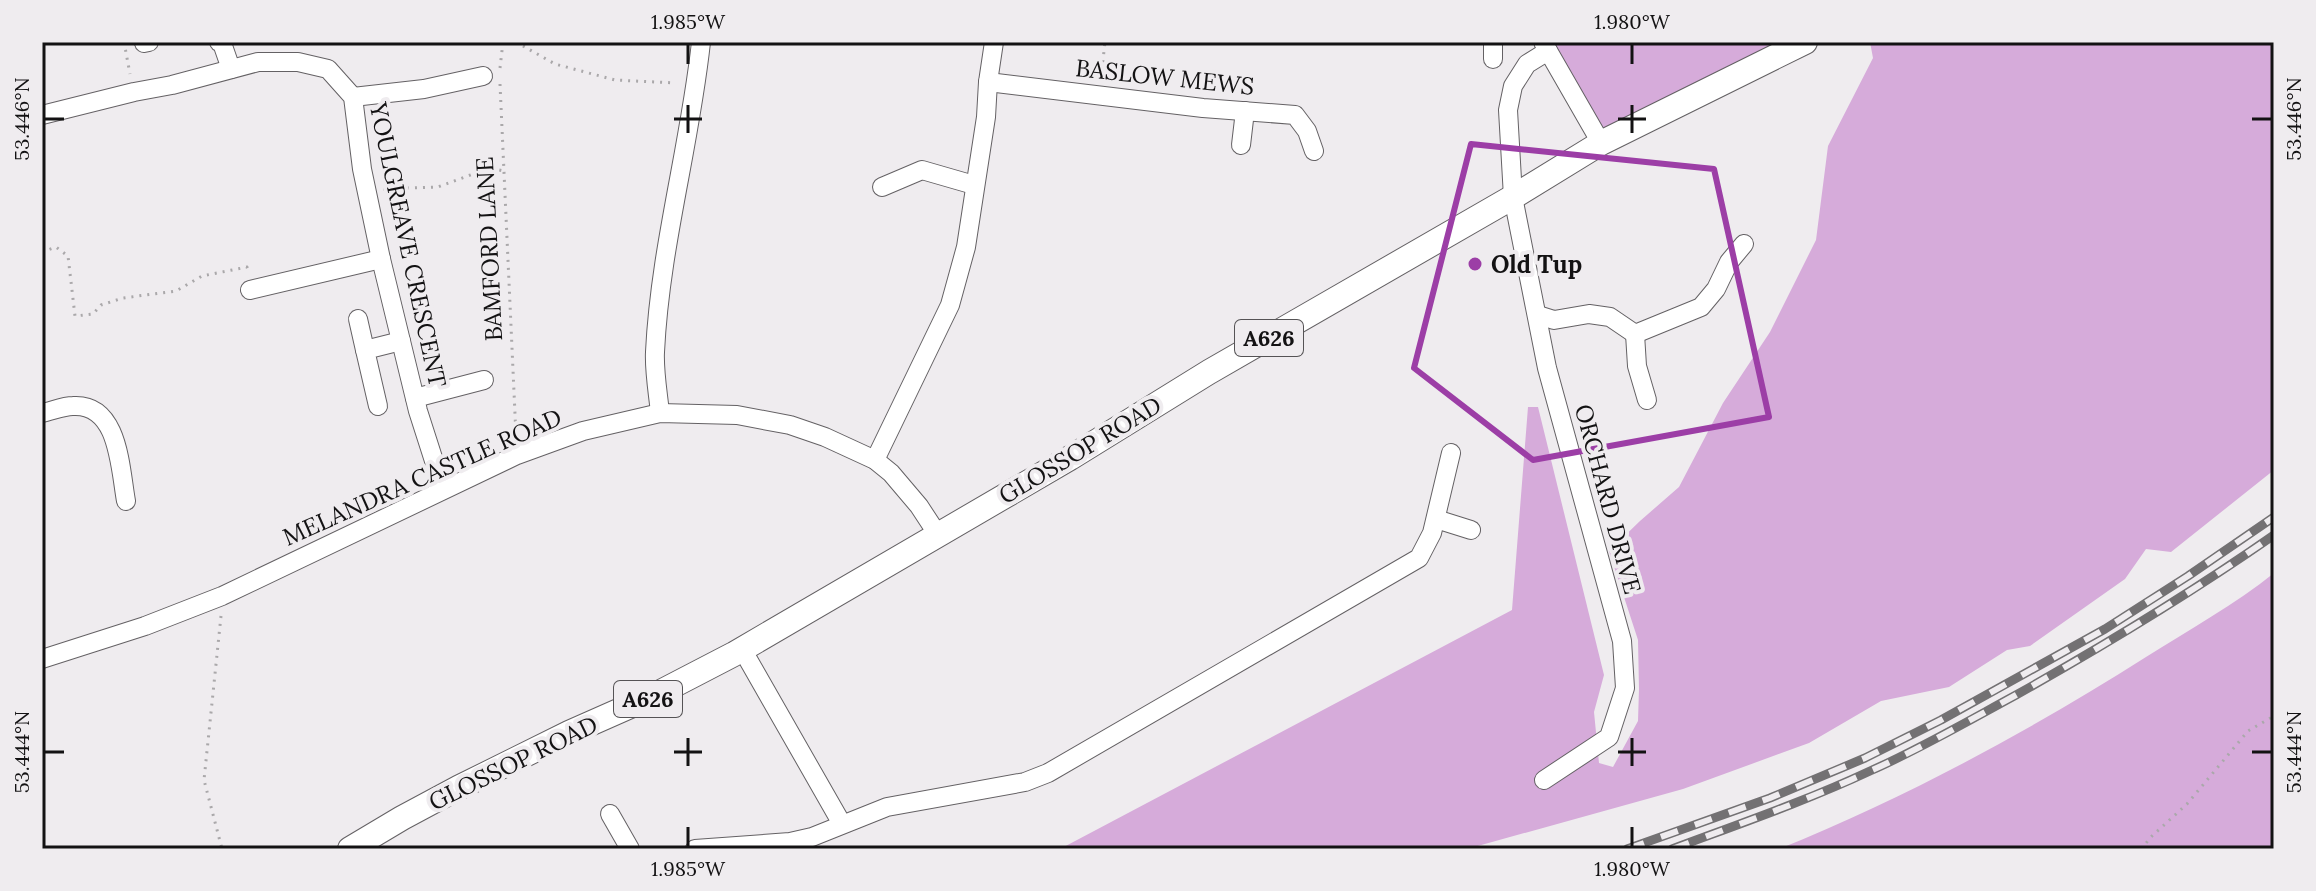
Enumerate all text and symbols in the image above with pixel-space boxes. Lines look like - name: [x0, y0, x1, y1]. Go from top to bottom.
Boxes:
- text: 1.985°W: [651, 9, 726, 34]
- text: 1.980°W: [1594, 9, 1671, 34]
- street label: BASLOW MEWS: [1074, 52, 1256, 102]
- text: 53.446°N: [9, 77, 34, 161]
- text: 53.446°N: [2281, 77, 2306, 161]
- street label: YOULGREAVE CRESCENT: [362, 99, 453, 390]
- street label: BAMFORD LANE: [469, 156, 509, 342]
- place label: Old Tup: [1491, 249, 1582, 280]
- marker: Old Tup: [1466, 255, 1484, 273]
- road number: A626: [1235, 320, 1303, 356]
- street label: GLOSSOP ROAD: [993, 389, 1167, 511]
- street label: MELANDRA CASTLE ROAD: [278, 401, 566, 553]
- street label: ORCHARD DRIVE: [1568, 401, 1648, 597]
- road number: A626: [614, 681, 682, 717]
- street label: GLOSSOP ROAD: [423, 709, 603, 817]
- text: 53.444°N: [9, 711, 34, 793]
- text: 53.444°N: [2281, 711, 2306, 793]
- text: 1.985°W: [651, 856, 726, 881]
- text: 1.980°W: [1594, 856, 1671, 881]

